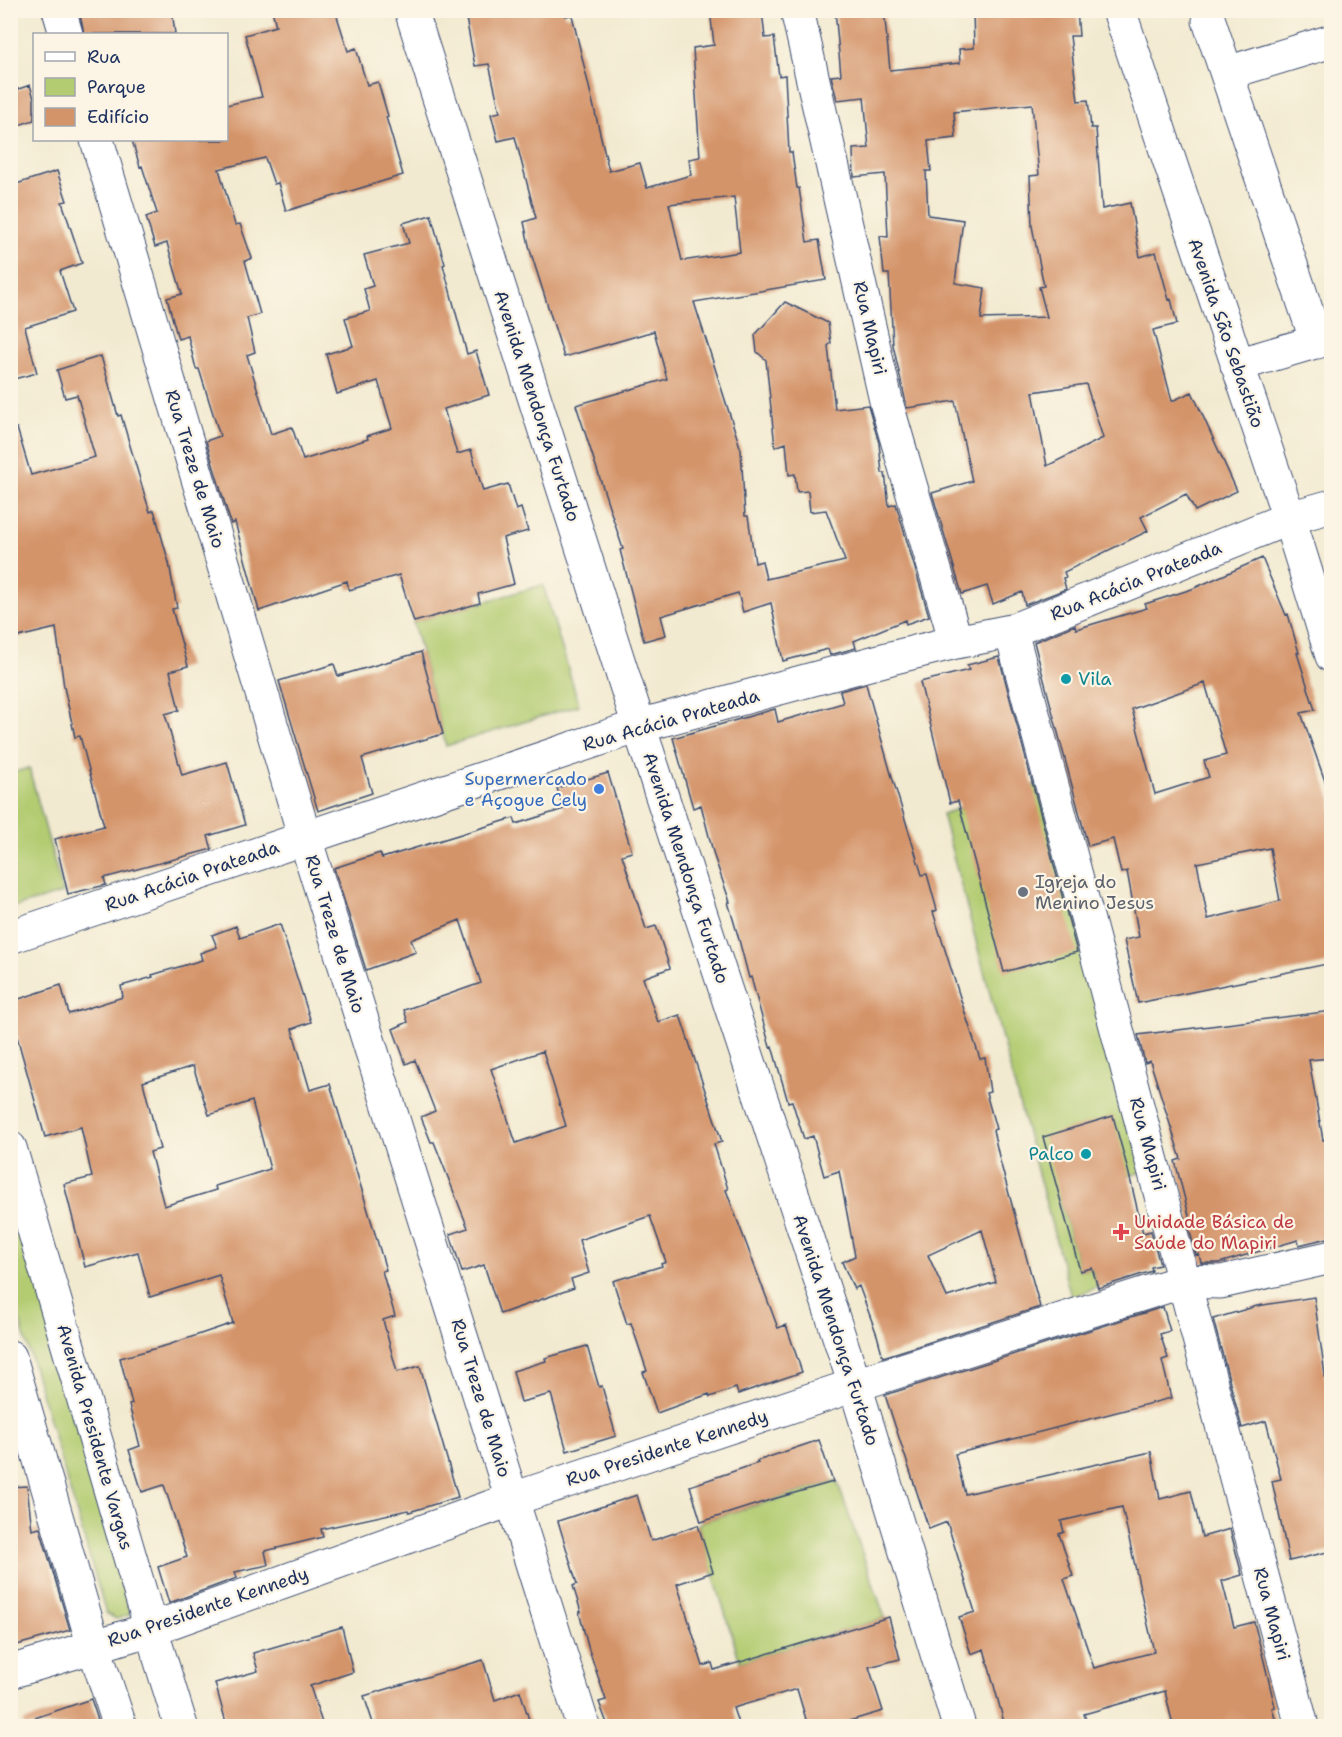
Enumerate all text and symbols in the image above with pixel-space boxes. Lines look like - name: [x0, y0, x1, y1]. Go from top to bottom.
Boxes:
- legend: [33, 33, 228, 141]
- text: Rua: [87, 45, 120, 69]
- text: Parque: [87, 75, 146, 99]
- text: Edifício: [87, 105, 149, 129]
- street label: Avenida São Sebastião: [1182, 235, 1270, 431]
- street label: Rua Mapiri: [848, 279, 892, 377]
- street label: Avenida Mendonça Furtado: [488, 287, 586, 525]
- street label: Rua Treze de Maio: [159, 387, 231, 551]
- street label: Rua Acácia Prateada: [1047, 536, 1225, 626]
- place label: Vila: [1078, 667, 1112, 691]
- marker: Vila: [1059, 672, 1073, 686]
- street label: Rua Acácia Prateada: [580, 683, 762, 757]
- street label: Avenida Mendonça Furtado: [637, 749, 735, 987]
- place label: Supermercado e Açogue Cely: [464, 767, 587, 812]
- marker: Supermercado e Açogue Cely: [592, 782, 606, 796]
- street label: Rua Acácia Prateada: [102, 835, 282, 917]
- street label: Rua Treze de Maio: [299, 852, 371, 1016]
- place label: Igreja do Menino Jesus: [1035, 870, 1154, 915]
- marker: Igreja do Menino Jesus: [1016, 885, 1030, 899]
- street label: Rua Mapiri: [1124, 1095, 1172, 1193]
- place label: Palco: [1028, 1142, 1074, 1166]
- marker: Palco: [1079, 1147, 1093, 1161]
- place label: Unidade Básica de Saúde do Mapiri: [1134, 1210, 1294, 1255]
- street label: Avenida Mendonça Furtado: [787, 1211, 885, 1449]
- marker: Unidade Básica de Saúde do Mapiri: [1112, 1223, 1130, 1241]
- street label: Rua Treze de Maio: [445, 1316, 517, 1480]
- street label: Avenida Presidente Vargas: [51, 1321, 139, 1553]
- street label: Rua Presidente Kennedy: [563, 1404, 771, 1492]
- street label: Rua Presidente Kennedy: [104, 1561, 312, 1653]
- street label: Rua Mapiri: [1248, 1565, 1296, 1663]

